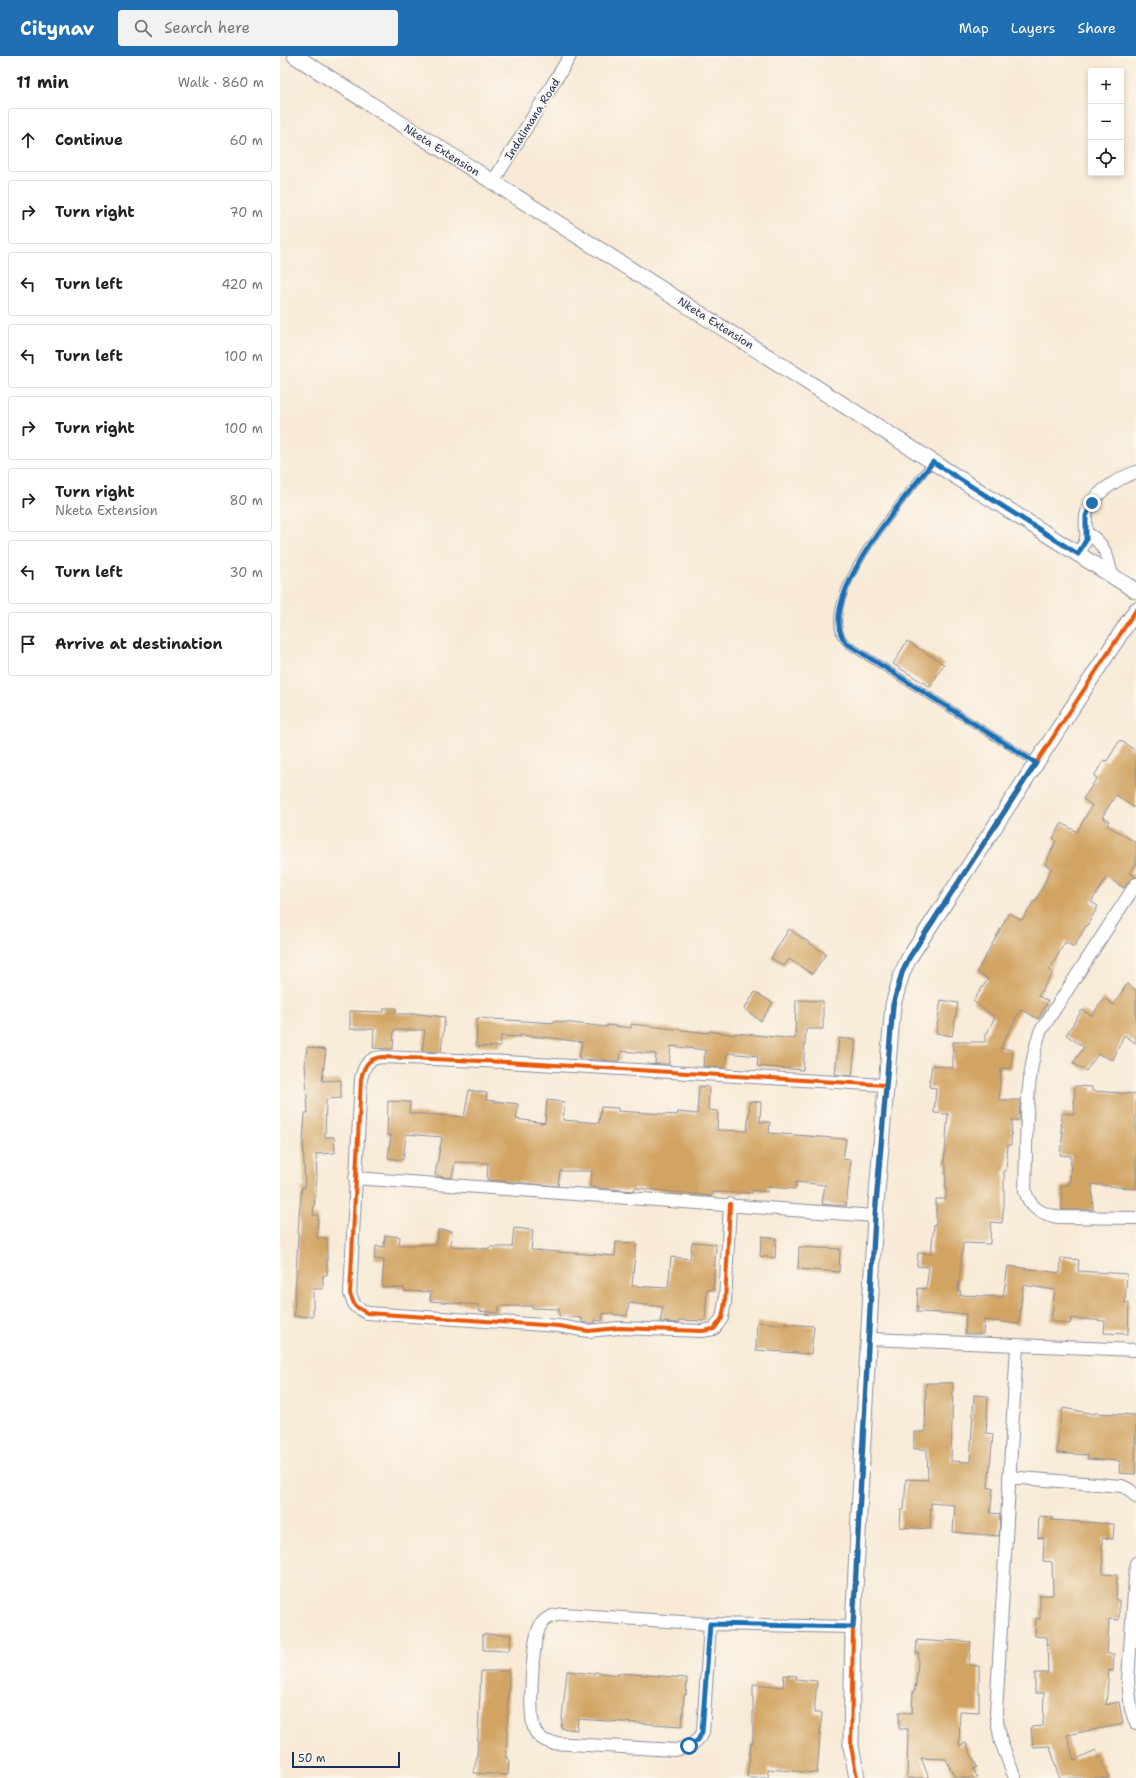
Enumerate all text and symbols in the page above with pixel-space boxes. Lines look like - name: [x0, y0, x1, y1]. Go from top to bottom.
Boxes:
- search box: [118, 10, 398, 46]
- text: Citynav: [20, 16, 94, 41]
- icon: search: [132, 17, 154, 39]
- text: Search here: [164, 18, 250, 38]
- text: Map: [959, 19, 989, 37]
- text: Layers: [1011, 19, 1055, 37]
- text: Share: [1077, 19, 1116, 37]
- map controls: [1088, 68, 1124, 176]
- button: +: [1088, 68, 1124, 104]
- text: 11 min: [16, 71, 69, 93]
- text: Walk · 860 m: [178, 74, 264, 91]
- street label: Indalimana Road: [501, 76, 564, 163]
- button: −: [1088, 104, 1124, 140]
- street label: Nketa Extension: [401, 121, 483, 180]
- icon: ahead: [17, 129, 39, 151]
- text: Continue: [55, 130, 123, 150]
- text: 60 m: [230, 132, 263, 149]
- button: locate: [1088, 140, 1124, 176]
- icon: right: [17, 201, 39, 223]
- text: Turn right: [55, 202, 135, 222]
- text: 70 m: [229, 204, 263, 221]
- icon: left: [17, 273, 39, 295]
- text: Turn left: [55, 274, 123, 294]
- text: 420 m: [221, 276, 263, 293]
- street label: Nketa Extension: [675, 294, 757, 353]
- icon: left: [17, 345, 39, 367]
- text: Turn left: [55, 346, 123, 366]
- text: 100 m: [224, 348, 263, 365]
- icon: right: [17, 417, 39, 439]
- text: Turn right: [55, 418, 135, 438]
- text: 100 m: [224, 420, 263, 437]
- text: Turn right: [55, 482, 135, 502]
- icon: right: [17, 489, 39, 511]
- text: 80 m: [229, 492, 263, 509]
- route end: [1083, 494, 1101, 512]
- text: Nketa Extension: [55, 502, 158, 519]
- icon: left: [17, 561, 39, 583]
- text: Turn left: [55, 562, 123, 582]
- text: 30 m: [229, 564, 263, 581]
- icon: arrive: [17, 633, 39, 655]
- text: Arrive at destination: [55, 634, 223, 654]
- route start: [680, 1737, 698, 1755]
- scale bar: [292, 1750, 400, 1769]
- text: 50 m: [298, 1751, 326, 1766]

